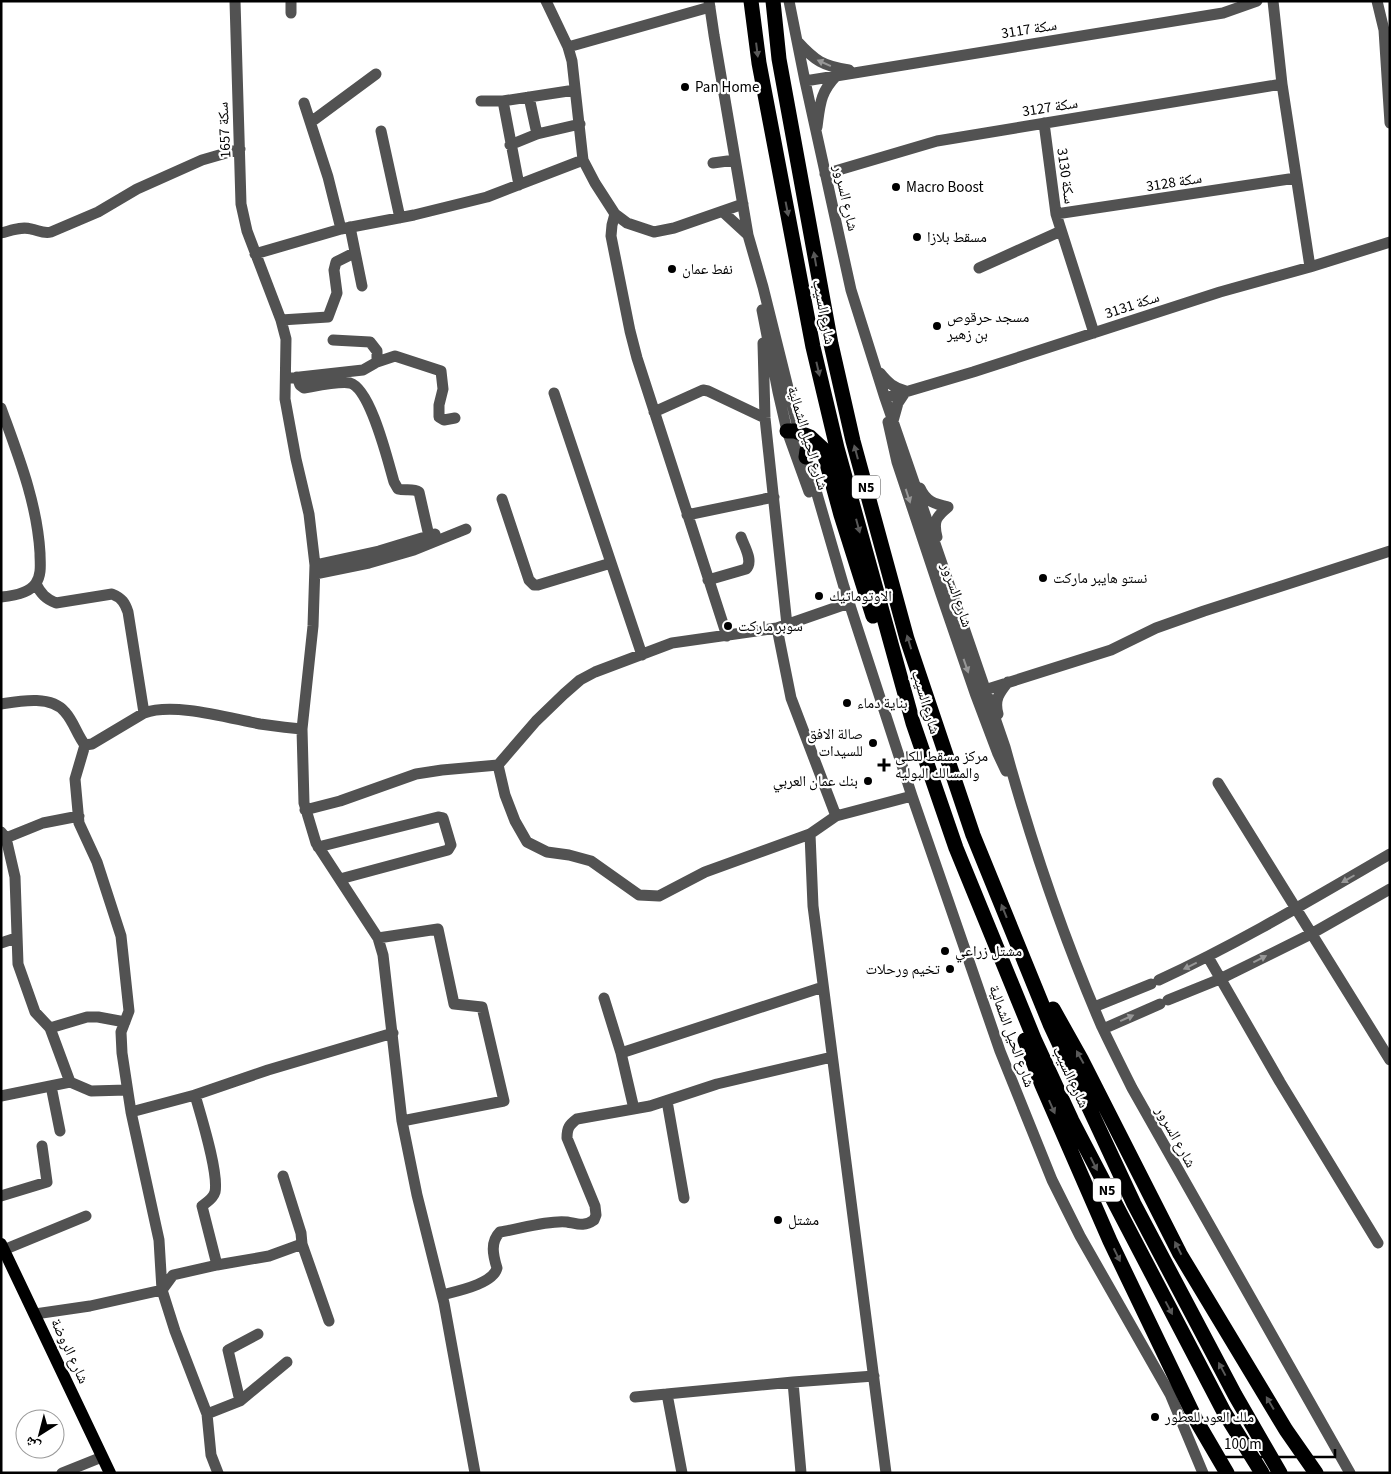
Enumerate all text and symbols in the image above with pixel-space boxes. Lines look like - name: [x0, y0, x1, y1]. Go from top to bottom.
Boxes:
- street label: سكة 3117: [1000, 15, 1059, 44]
- one-way arrow: [753, 42, 761, 58]
- one-way arrow: [817, 59, 831, 67]
- place label: Pan Home: [695, 77, 759, 98]
- marker: Pan Home: [679, 81, 691, 93]
- street label: سكة 3127: [1021, 93, 1080, 122]
- street label: سكة 1657: [213, 101, 236, 159]
- street label: سكة 3130: [1051, 147, 1080, 206]
- street label: شارع السرور: [828, 162, 863, 233]
- street label: سكة 3128: [1145, 168, 1204, 197]
- place label: Macro Boost: [906, 177, 984, 198]
- marker: Macro Boost: [890, 181, 902, 193]
- one-way arrow: [783, 202, 791, 218]
- place label: مسقط بلازا: [927, 227, 987, 248]
- marker: مسقط بلازا: [911, 231, 923, 243]
- one-way arrow: [811, 250, 819, 266]
- place label: نفط عمان: [682, 259, 733, 280]
- marker: نفط عمان: [666, 263, 678, 275]
- street label: شارع السيب: [807, 278, 840, 347]
- street label: سكة 3131: [1102, 287, 1162, 324]
- place label: مسجد حرقوص بن زهير: [946, 307, 1029, 345]
- marker: مسجد حرقوص بن زهير: [931, 320, 943, 332]
- one-way arrow: [814, 361, 822, 376]
- street label: شارع الحيل الشمالية: [782, 384, 833, 493]
- one-way arrow: [852, 444, 860, 459]
- road number: N5: [852, 476, 880, 498]
- one-way arrow: [904, 489, 912, 504]
- one-way arrow: [855, 519, 863, 534]
- street label: شارع السرور: [935, 559, 977, 630]
- place label: نستو هايبر ماركت: [1053, 568, 1147, 589]
- marker: نستو هايبر ماركت: [1037, 572, 1049, 584]
- place label: الاوتوماتيك: [829, 586, 892, 607]
- marker: الاوتوماتيك: [813, 590, 825, 602]
- place label: سوبر ماركت: [738, 616, 803, 637]
- marker: سوبر ماركت: [722, 620, 734, 632]
- one-way arrow: [904, 634, 912, 649]
- one-way arrow: [963, 659, 970, 674]
- street label: شارع السيب: [906, 668, 945, 737]
- place label: بناية دماء: [857, 693, 908, 714]
- marker: بناية دماء: [841, 697, 853, 709]
- place label: صالة الافق للسيدات: [807, 724, 863, 762]
- marker: صالة الافق للسيدات: [867, 737, 879, 749]
- place label: مركز مسقط للكلى والمسالك البوليه: [895, 746, 988, 784]
- marker: مركز مسقط للكلى والمسالك البوليه: [877, 758, 891, 772]
- place label: بنك عمان العربي: [773, 771, 858, 793]
- marker: بنك عمان العربي: [862, 775, 874, 787]
- one-way arrow: [1341, 874, 1354, 883]
- one-way arrow: [999, 904, 1007, 918]
- place label: مشتل زراعي: [955, 941, 1022, 963]
- marker: مشتل زراعي: [939, 945, 951, 957]
- one-way arrow: [1253, 955, 1268, 963]
- place label: تخيم ورحلات: [865, 959, 941, 980]
- one-way arrow: [1183, 962, 1197, 970]
- marker: تخيم ورحلات: [944, 963, 956, 975]
- street label: شارع الحيل الشمالية: [983, 982, 1040, 1090]
- one-way arrow: [1120, 1013, 1134, 1021]
- street label: شارع السيب: [1047, 1043, 1094, 1112]
- one-way arrow: [1076, 1049, 1084, 1064]
- one-way arrow: [1048, 1100, 1056, 1114]
- street label: شارع السرور: [1150, 1102, 1201, 1172]
- one-way arrow: [1090, 1157, 1098, 1171]
- road number: N5: [1093, 1178, 1121, 1202]
- place label: مشتل: [788, 1210, 819, 1231]
- marker: مشتل: [772, 1214, 784, 1226]
- one-way arrow: [1173, 1242, 1182, 1255]
- one-way arrow: [1113, 1248, 1121, 1262]
- one-way arrow: [1165, 1301, 1173, 1316]
- street label: شارع الروضة: [45, 1315, 94, 1387]
- one-way arrow: [1218, 1362, 1226, 1377]
- one-way arrow: [1265, 1396, 1274, 1409]
- place label: ملك العود للعطور: [1164, 1407, 1254, 1428]
- north arrow: [15, 1409, 65, 1459]
- marker: ملك العود للعطور: [1149, 1411, 1161, 1423]
- scale bar: [1216, 1426, 1335, 1458]
- text: ش: [21, 1431, 45, 1456]
- text: 100 m: [1224, 1434, 1262, 1455]

